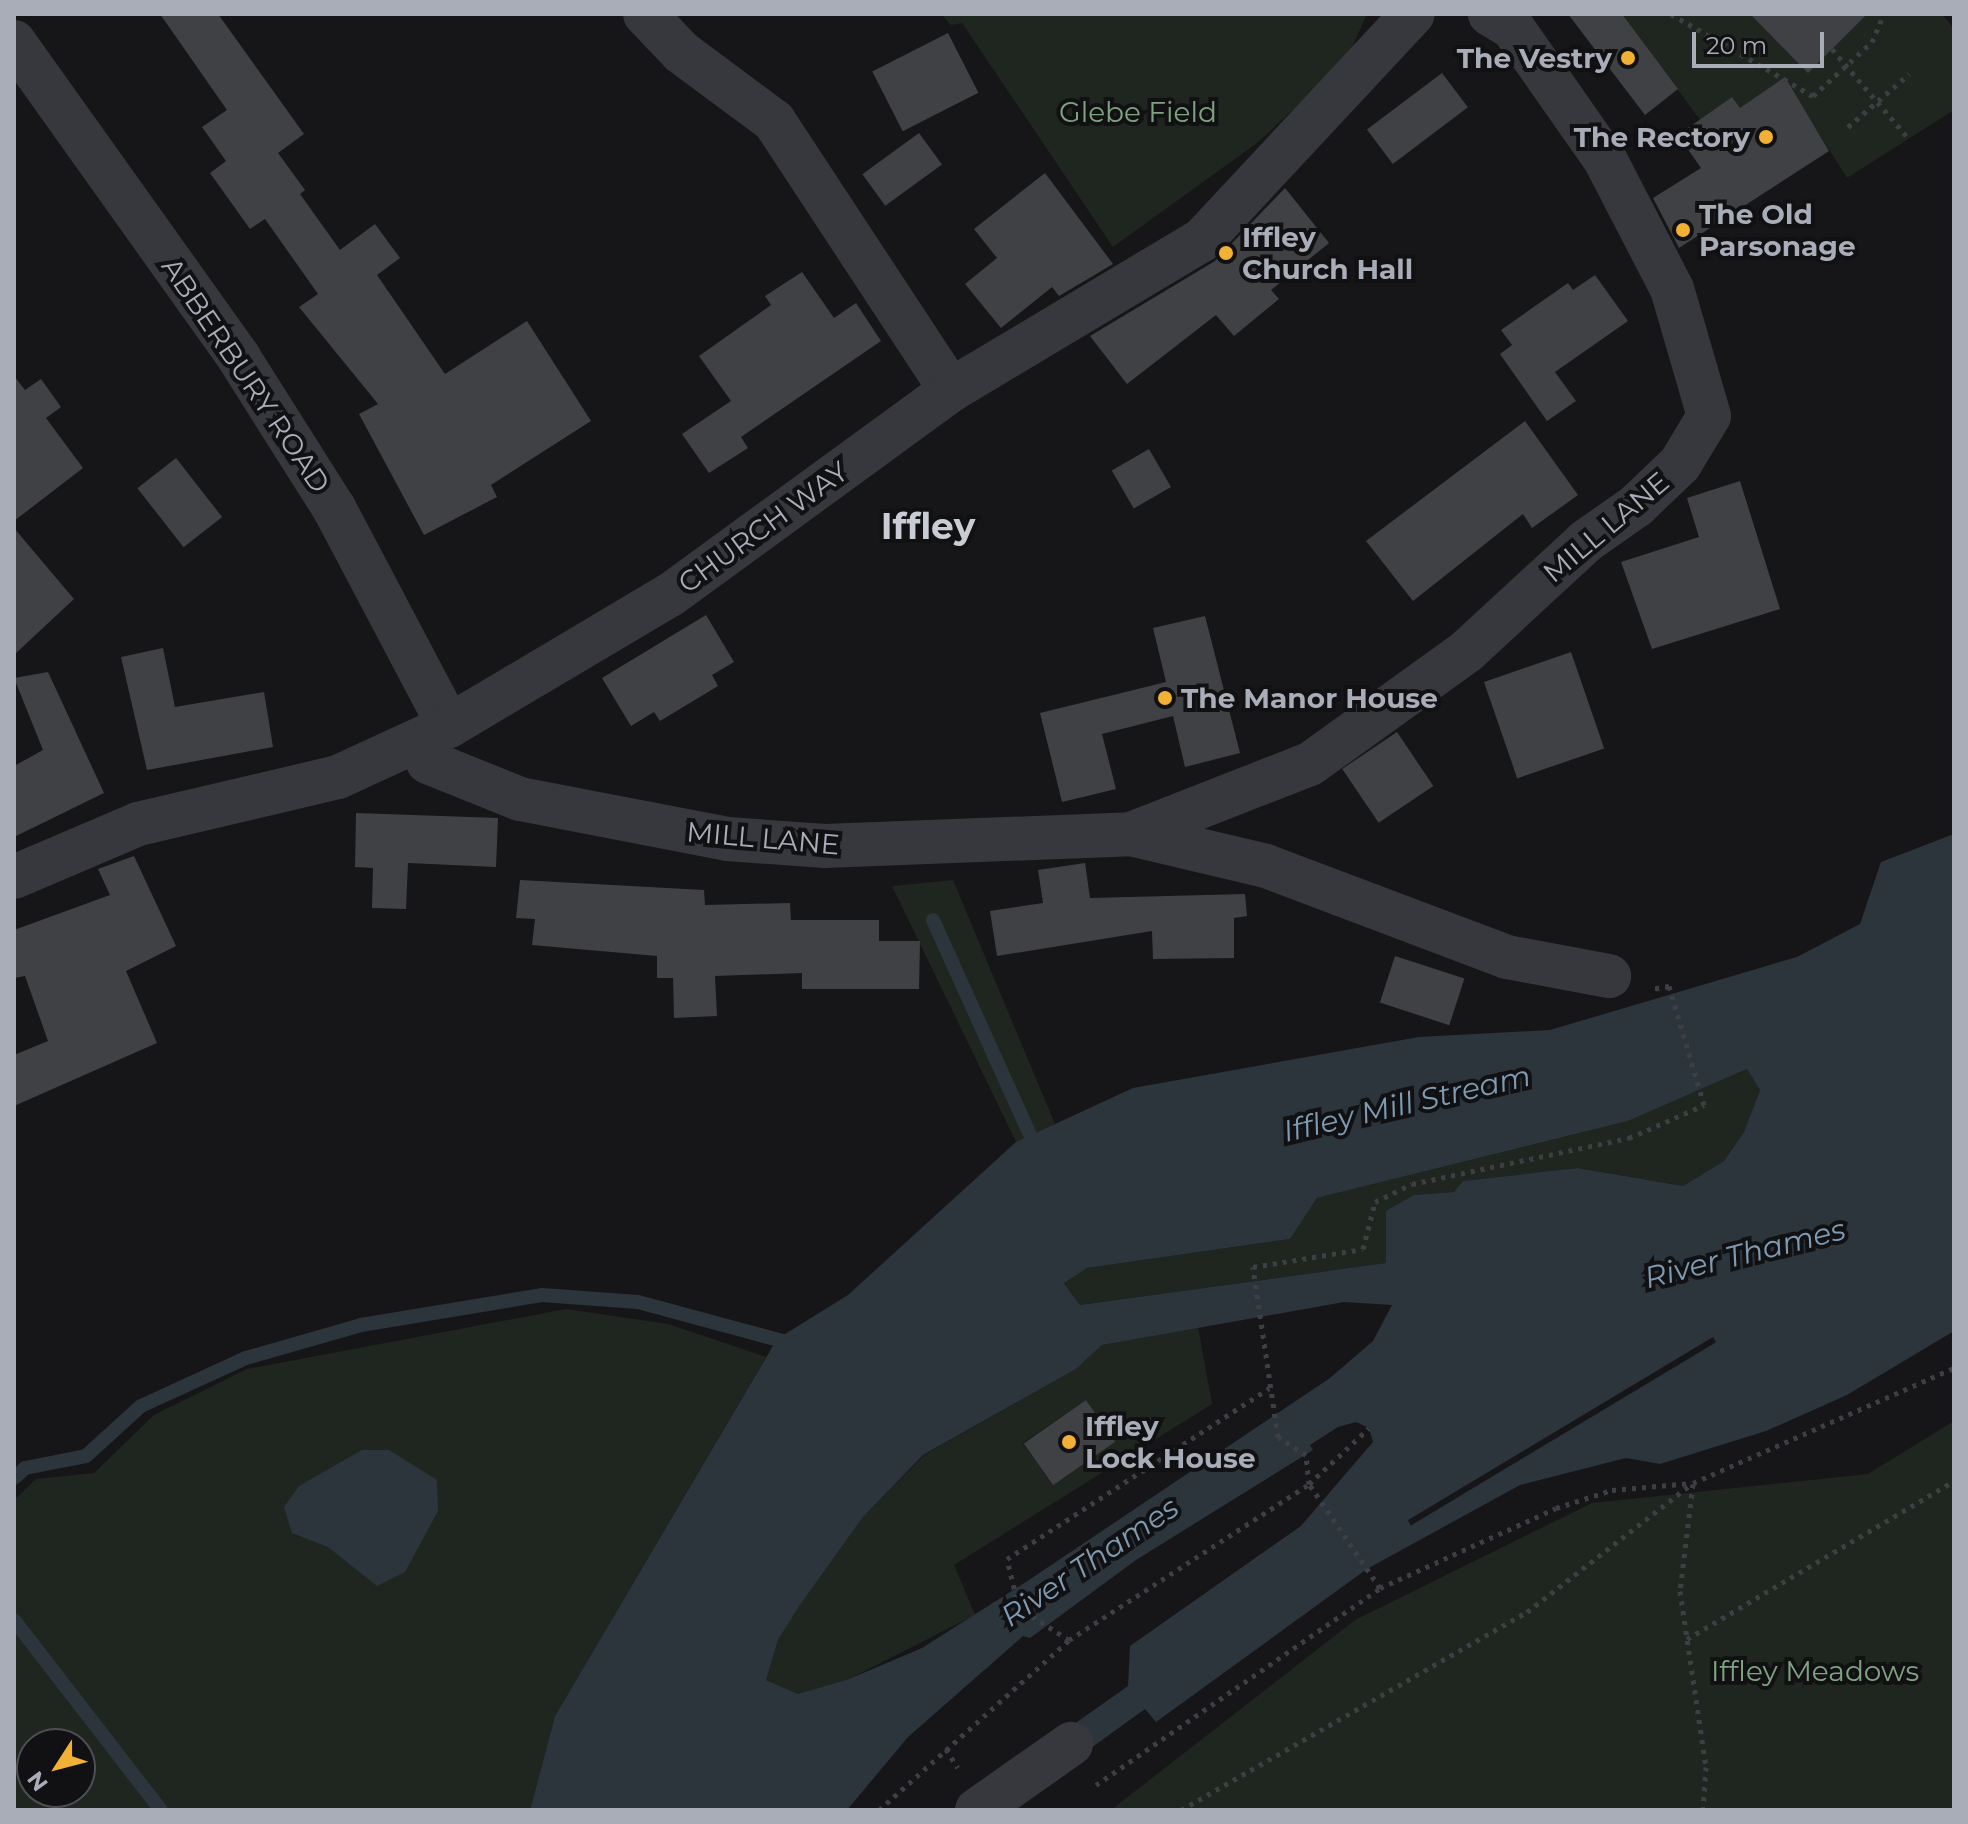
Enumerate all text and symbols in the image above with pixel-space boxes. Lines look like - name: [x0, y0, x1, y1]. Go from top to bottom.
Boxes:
- scale bar: [1696, 16, 1828, 66]
- text: 20 m: [1706, 31, 1767, 60]
- place label: The Vestry: [1457, 41, 1612, 75]
- marker: The Vestry: [1619, 49, 1637, 67]
- park label: Glebe Field: [1059, 95, 1217, 129]
- place label: The Rectory: [1574, 120, 1750, 154]
- marker: The Rectory: [1757, 128, 1775, 146]
- place label: The Old Parsonage: [1699, 197, 1856, 263]
- place label: Iffley Church Hall: [1242, 220, 1413, 286]
- marker: The Old Parsonage: [1674, 221, 1692, 239]
- marker: Iffley Church Hall: [1217, 244, 1235, 262]
- street label: ABBERBURY ROAD: [155, 251, 337, 499]
- street label: CHURCH WAY: [672, 454, 854, 600]
- street label: MILL LANE: [1536, 465, 1676, 589]
- district label: Iffley: [881, 505, 975, 549]
- place label: The Manor House: [1181, 681, 1438, 715]
- marker: The Manor House: [1156, 689, 1174, 707]
- street label: MILL LANE: [685, 815, 841, 861]
- water label: Iffley Mill Stream: [1280, 1058, 1534, 1150]
- water label: River Thames: [1641, 1212, 1849, 1296]
- place label: Iffley Lock House: [1085, 1409, 1256, 1475]
- marker: Iffley Lock House: [1060, 1433, 1078, 1451]
- water label: River Thames: [995, 1489, 1185, 1635]
- park label: Iffley Meadows: [1711, 1654, 1919, 1688]
- north arrow: [16, 1728, 96, 1808]
- text: N: [22, 1766, 54, 1796]

